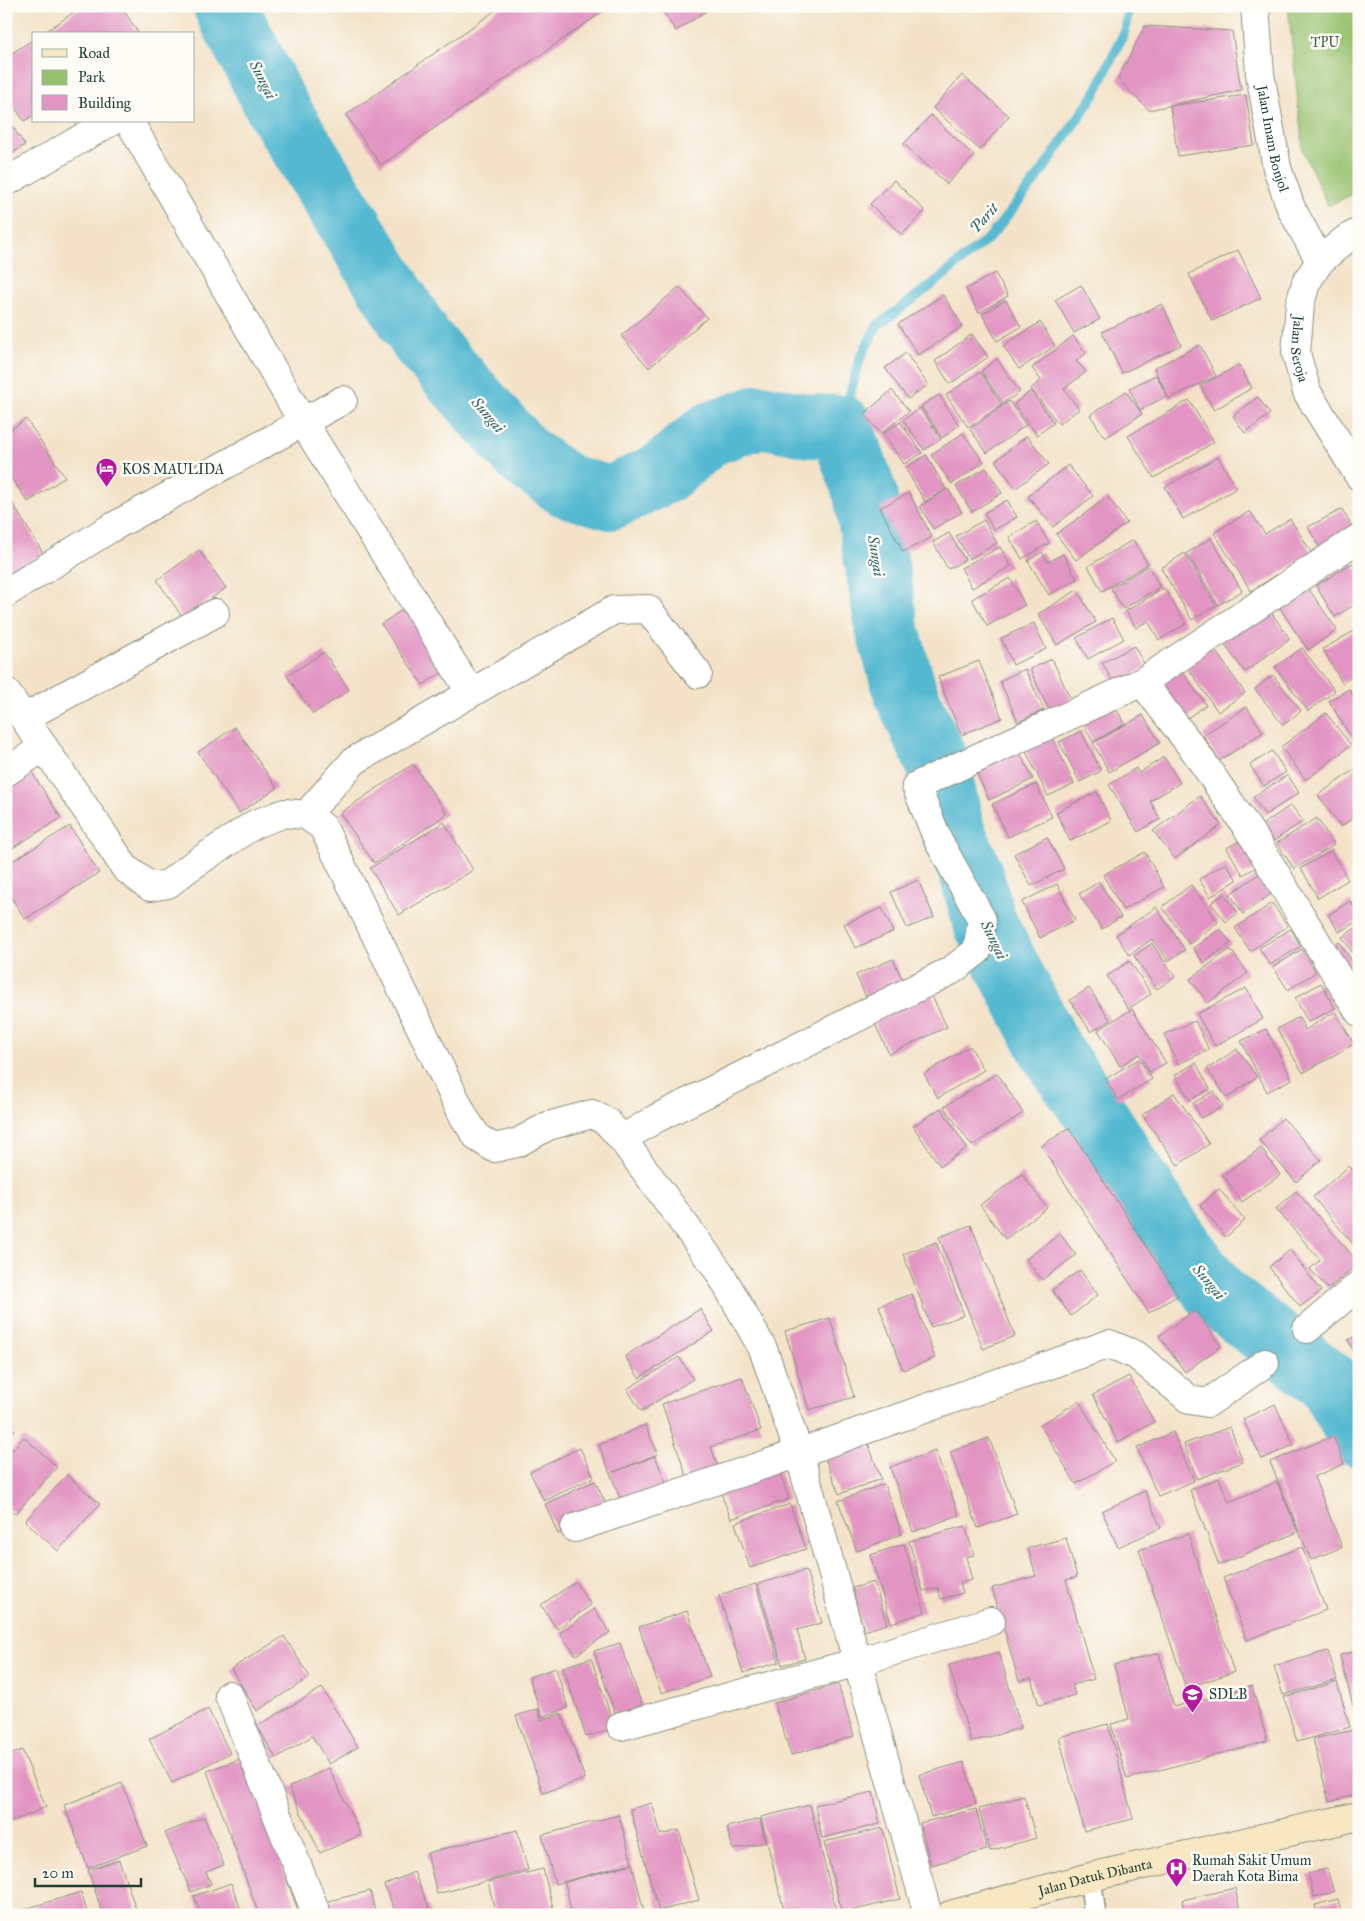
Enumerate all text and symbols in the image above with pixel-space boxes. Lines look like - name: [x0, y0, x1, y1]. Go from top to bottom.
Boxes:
- legend: [32, 32, 195, 122]
- park label: TPU: [1311, 34, 1340, 51]
- text: Road: [78, 44, 110, 62]
- water label: Sungai: [245, 57, 281, 103]
- text: Park: [78, 68, 105, 86]
- street label: Jalan Imam Bonjol: [1252, 82, 1293, 194]
- text: Building: [78, 94, 132, 112]
- water label: Parit: [966, 199, 1003, 236]
- street label: Jalan Seroja: [1287, 313, 1312, 384]
- water label: Sungai: [467, 393, 509, 437]
- hotel icon: KOS MAULIDA: [94, 457, 118, 488]
- place label: KOS MAULIDA: [122, 461, 225, 478]
- water label: Sungai: [864, 533, 888, 578]
- water label: Sungai: [977, 917, 1011, 963]
- water label: Sungai: [1188, 1260, 1229, 1304]
- school or university icon: SDLB: [1181, 1682, 1205, 1713]
- place label: SDLB: [1209, 1686, 1248, 1703]
- place label: Rumah Sakit Umum Daerah Kota Bima: [1192, 1852, 1312, 1885]
- street label: Jalan Datuk Dibanta: [1035, 1855, 1154, 1901]
- scale bar: [35, 1856, 141, 1888]
- hospital icon: Rumah Sakit Umum Daerah Kota Bima: [1164, 1856, 1188, 1887]
- text: 20 m: [42, 1864, 74, 1882]

